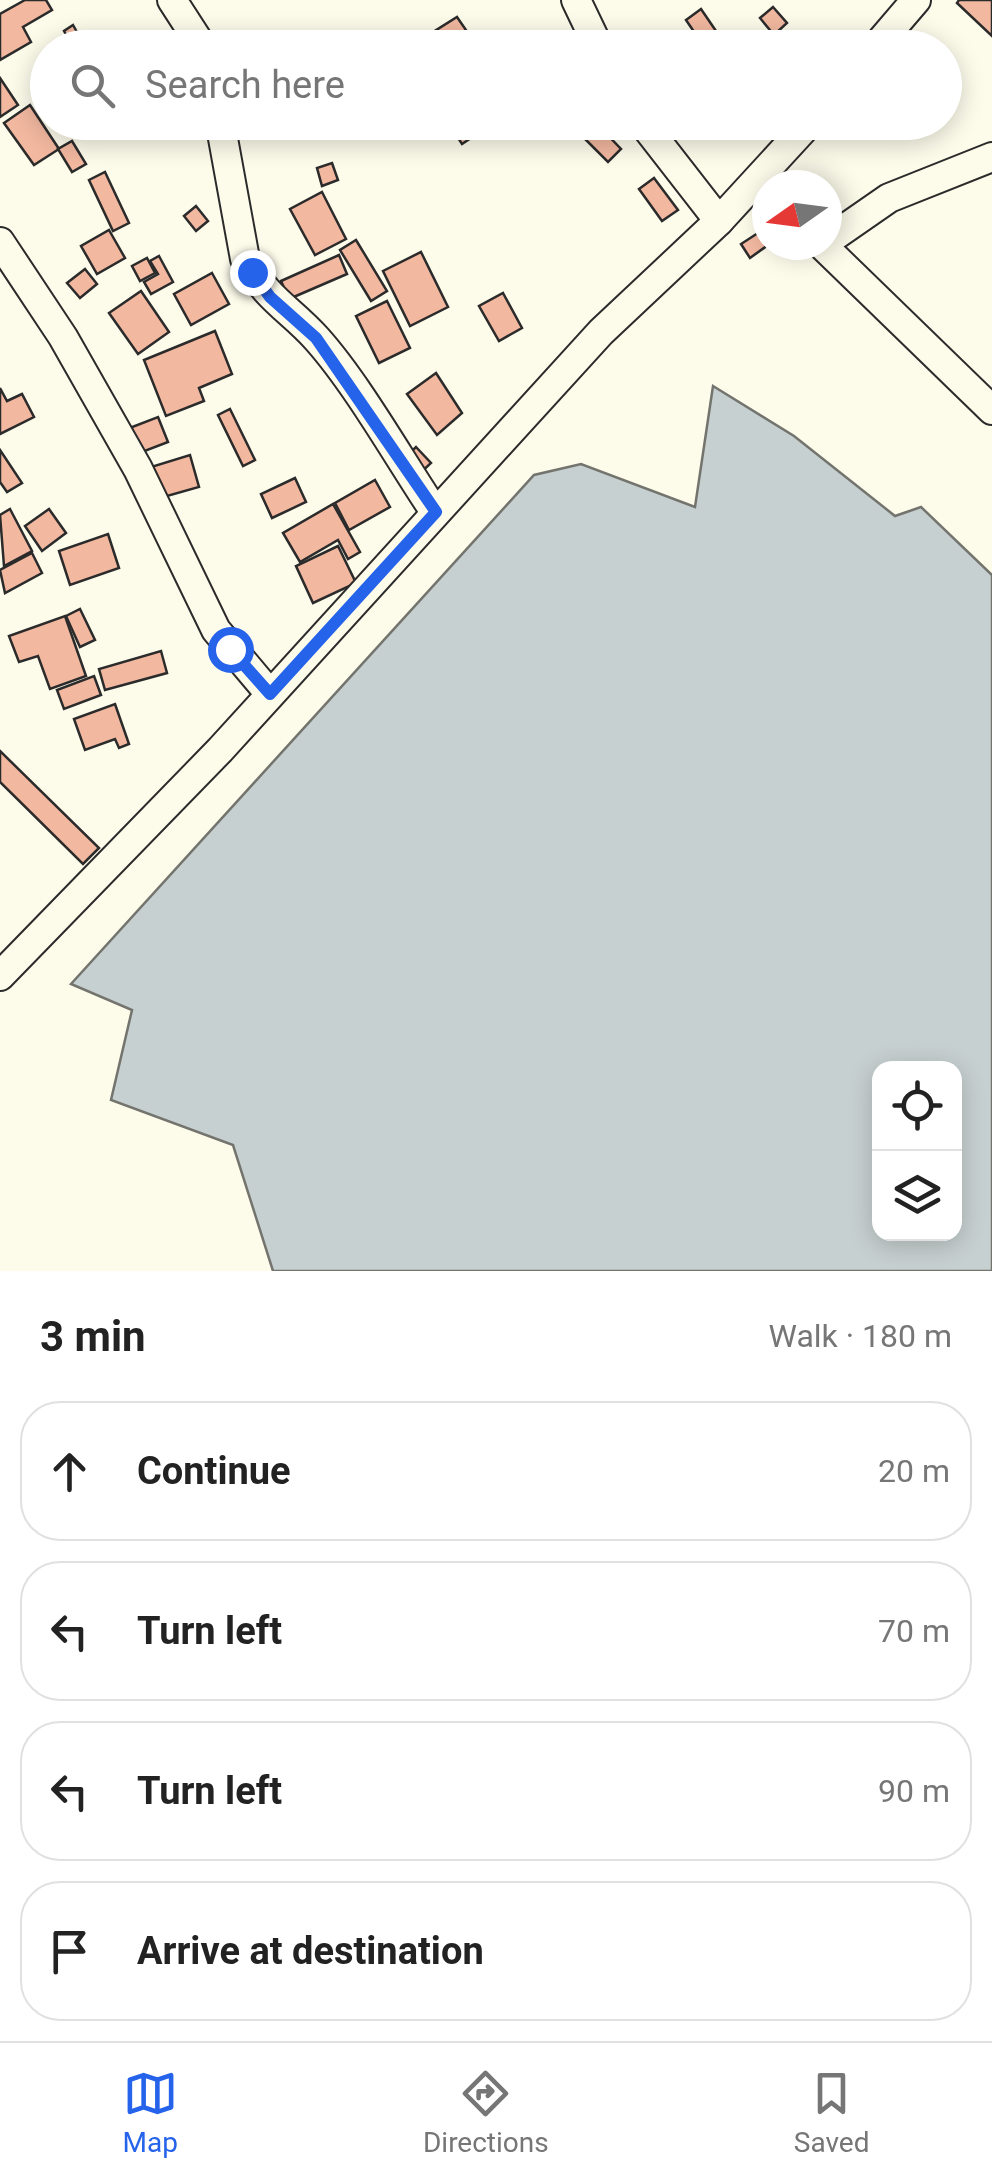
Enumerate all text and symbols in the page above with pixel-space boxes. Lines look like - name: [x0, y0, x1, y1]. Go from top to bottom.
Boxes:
- search box: [30, 30, 962, 140]
- icon: search: [65, 58, 120, 113]
- text: Search here: [145, 63, 345, 107]
- north arrow: [752, 170, 842, 260]
- route end: [230, 250, 276, 296]
- route start: [208, 627, 254, 673]
- map controls: [872, 1061, 962, 1241]
- button: locate: [872, 1061, 962, 1151]
- button: layers: [872, 1151, 962, 1241]
- text: 3 min: [40, 1312, 146, 1361]
- text: Walk · 180 m: [769, 1317, 952, 1355]
- icon: ahead: [42, 1444, 97, 1499]
- text: Continue: [137, 1449, 291, 1493]
- text: 20 m: [878, 1452, 950, 1490]
- icon: left: [42, 1604, 97, 1659]
- text: Turn left: [137, 1609, 282, 1653]
- text: 70 m: [878, 1612, 950, 1650]
- icon: left: [42, 1764, 97, 1819]
- text: Turn left: [137, 1769, 282, 1813]
- text: 90 m: [878, 1772, 950, 1810]
- icon: arrive: [42, 1924, 97, 1979]
- text: Arrive at destination: [137, 1929, 484, 1973]
- tab: Map: [123, 2066, 178, 2159]
- tab: Directions: [423, 2066, 549, 2159]
- tab: Saved: [794, 2066, 869, 2159]

